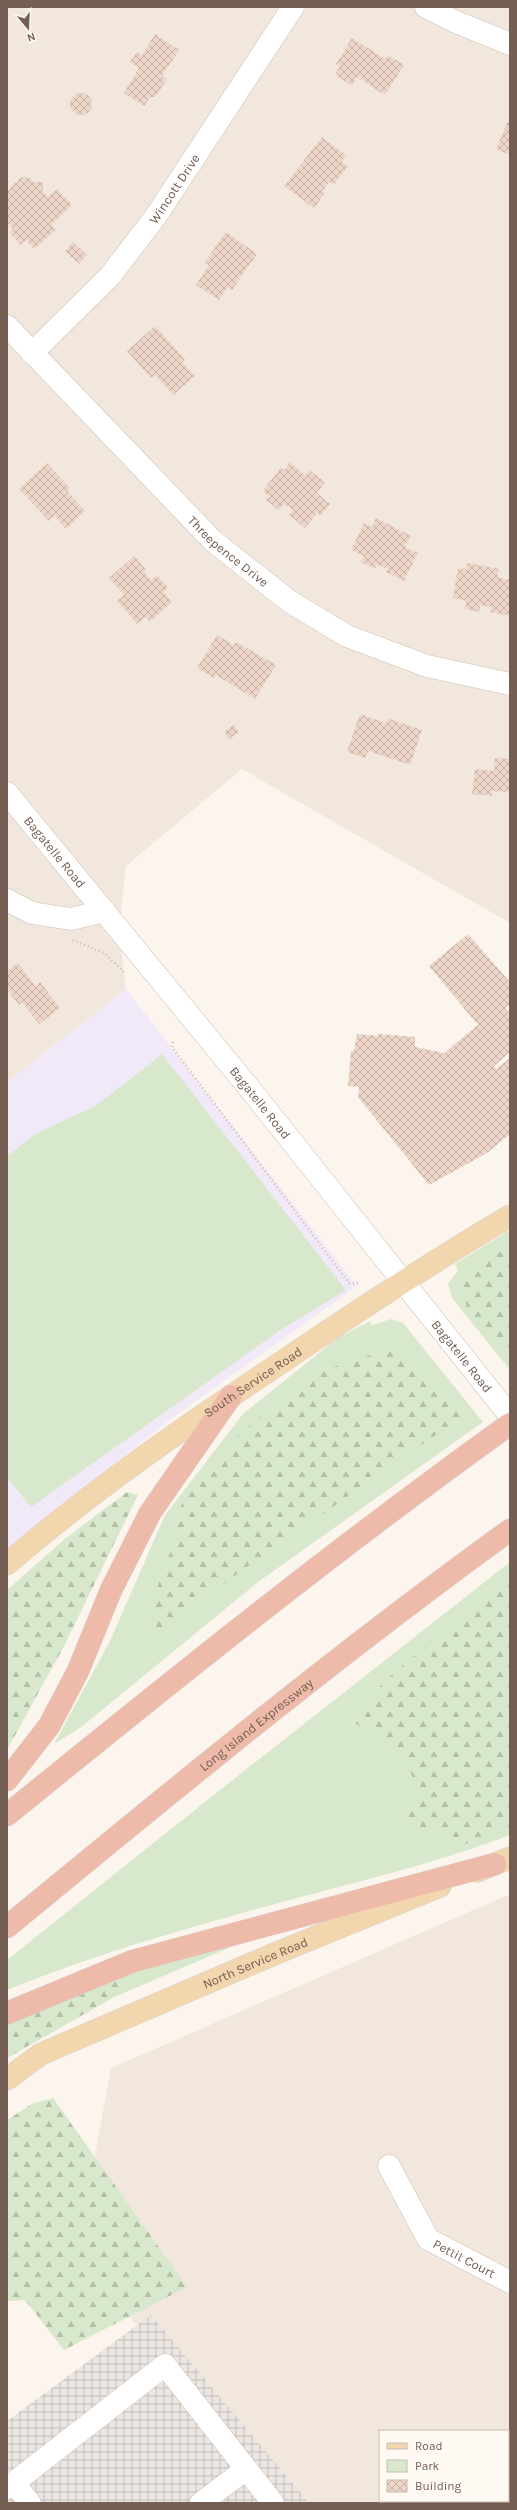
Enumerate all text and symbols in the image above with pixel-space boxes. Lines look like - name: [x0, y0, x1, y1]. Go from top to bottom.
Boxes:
- north arrow: [8, 8, 48, 48]
- text: N: [25, 30, 37, 44]
- street label: Wincott Drive: [146, 151, 202, 226]
- street label: Threepence Drive: [185, 512, 272, 590]
- street label: Bagatelle Road: [21, 813, 89, 891]
- street label: Bagatelle Road: [227, 1063, 294, 1142]
- street label: Bagatelle Road: [429, 1317, 496, 1395]
- street label: South Service Road: [201, 1343, 304, 1420]
- street label: Long Island Expressway: [196, 1675, 316, 1774]
- street label: North Service Road: [200, 1934, 310, 1991]
- street label: Pettit Court: [431, 2236, 498, 2281]
- legend: [379, 2430, 509, 2502]
- text: Road: [415, 2439, 443, 2453]
- text: Park: [415, 2459, 440, 2473]
- text: Building: [415, 2479, 462, 2493]

